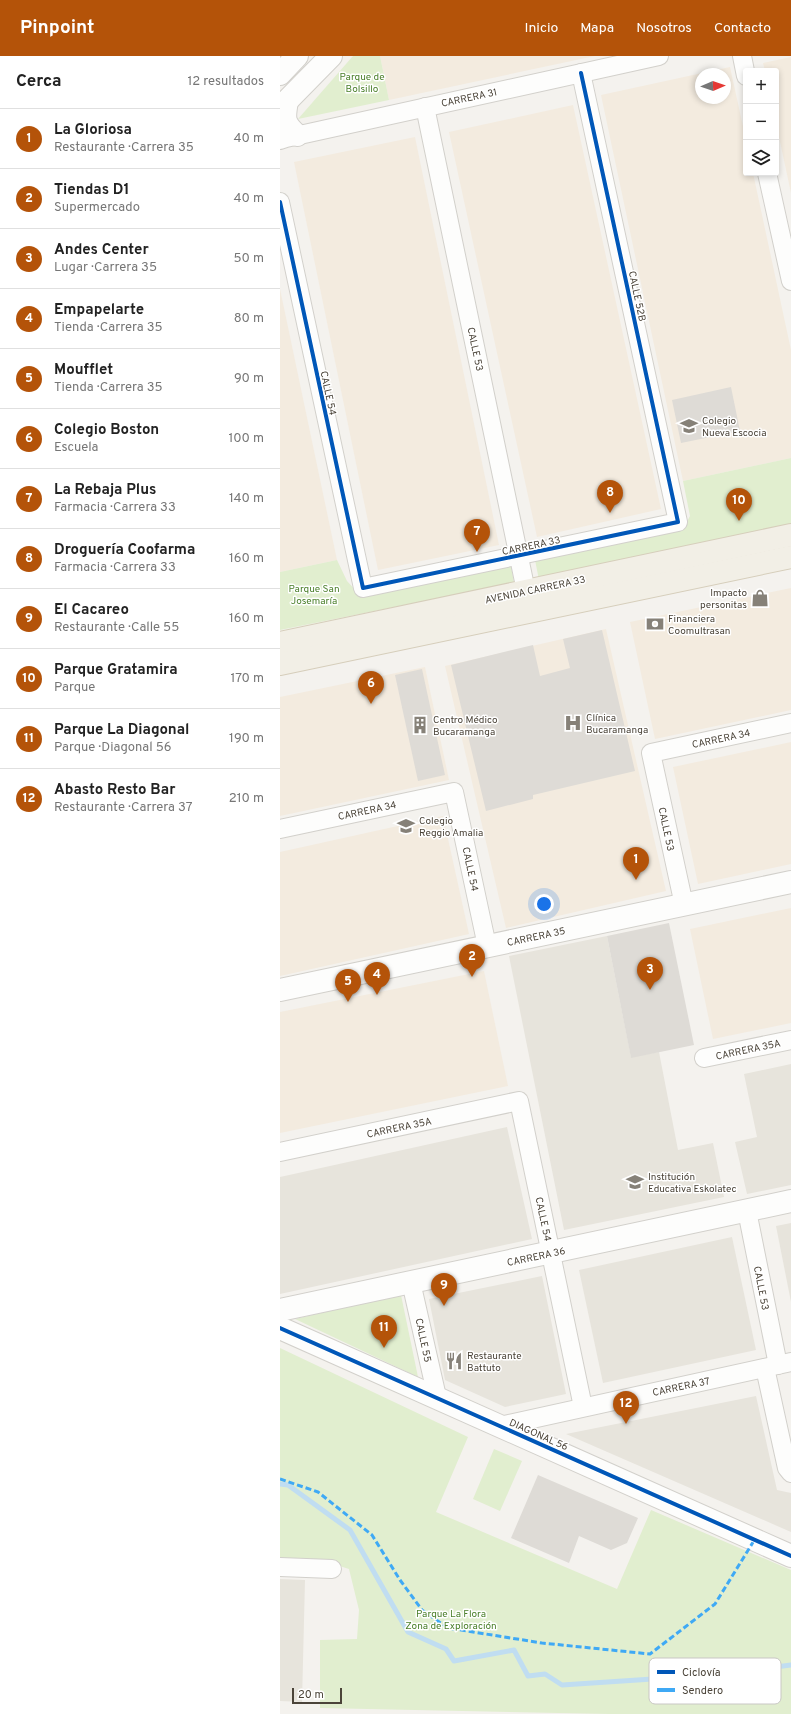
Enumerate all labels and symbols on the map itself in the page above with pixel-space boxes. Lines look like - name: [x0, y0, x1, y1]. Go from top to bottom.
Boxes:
- north arrow: [695, 68, 731, 104]
- park label: Parque de Bolsillo: [339, 71, 385, 96]
- street label: CARRERA 31: [440, 86, 499, 111]
- street label: CALLE 52B: [625, 270, 648, 323]
- street label: CALLE 53: [464, 326, 486, 372]
- street label: CALLE 54: [316, 370, 339, 417]
- place label: Colegio Nueva Escocia: [702, 415, 766, 440]
- school or university icon: Colegio Nueva Escocia: [679, 416, 699, 436]
- pin: 8: [597, 480, 623, 513]
- pin: 10: [726, 488, 752, 521]
- pin: 7: [464, 519, 490, 552]
- street label: CARRERA 33: [501, 534, 562, 559]
- street label: AVENIDA CARRERA 33: [484, 573, 587, 607]
- park label: Parque San Josemaría: [288, 583, 340, 608]
- place label: Impacto personitas: [700, 587, 747, 612]
- shop icon: Impacto personitas: [750, 588, 770, 608]
- place label: Financiera Coomultrasan: [668, 613, 730, 638]
- bank icon: Financiera Coomultrasan: [645, 614, 665, 634]
- pin: 6: [358, 671, 384, 704]
- place label: Clínica Bucaramanga: [586, 712, 648, 737]
- hospital icon: Clínica Bucaramanga: [563, 713, 583, 733]
- place label: Centro Médico Bucaramanga: [433, 714, 498, 739]
- building icon: Centro Médico Bucaramanga: [410, 715, 430, 735]
- street label: CARRERA 34: [691, 727, 752, 752]
- street label: CARRERA 34: [337, 799, 398, 824]
- street label: CALLE 53: [655, 806, 677, 852]
- place label: Colegio Reggio Amalia: [419, 815, 483, 840]
- school or university icon: Colegio Reggio Amalia: [396, 816, 416, 836]
- street label: CALLE 54: [458, 846, 481, 893]
- pin: 1: [623, 847, 649, 880]
- your location: [534, 894, 554, 914]
- street label: CARRERA 35: [506, 925, 567, 950]
- pin: 2: [459, 944, 485, 977]
- pin: 3: [637, 957, 663, 990]
- pin: 4: [364, 962, 390, 995]
- pin: 5: [335, 969, 361, 1002]
- street label: CARRERA 35A: [715, 1037, 782, 1064]
- street label: CARRERA 35A: [366, 1115, 433, 1142]
- place label: Institución Educativa Eskolatec: [648, 1171, 737, 1196]
- school or university icon: Institución Educativa Eskolatec: [625, 1172, 645, 1192]
- street label: CALLE 54: [531, 1196, 554, 1243]
- street label: CARRERA 36: [506, 1245, 567, 1270]
- street label: CALLE 53: [750, 1265, 771, 1311]
- pin: 9: [431, 1273, 457, 1306]
- pin: 11: [371, 1315, 397, 1348]
- street label: CALLE 55: [412, 1317, 434, 1364]
- place label: Restaurante Battuto: [467, 1350, 522, 1375]
- restaurant icon: Restaurante Battuto: [444, 1351, 464, 1371]
- street label: CARRERA 37: [651, 1375, 711, 1400]
- pin: 12: [613, 1391, 639, 1424]
- street label: DIAGONAL 56: [507, 1417, 570, 1454]
- park label: Parque La Flora Zona de Exploración: [405, 1608, 497, 1633]
- legend: [649, 1658, 781, 1704]
- text: Ciclovía: [682, 1666, 721, 1680]
- text: Sendero: [682, 1684, 723, 1698]
- scale bar: [292, 1686, 342, 1705]

